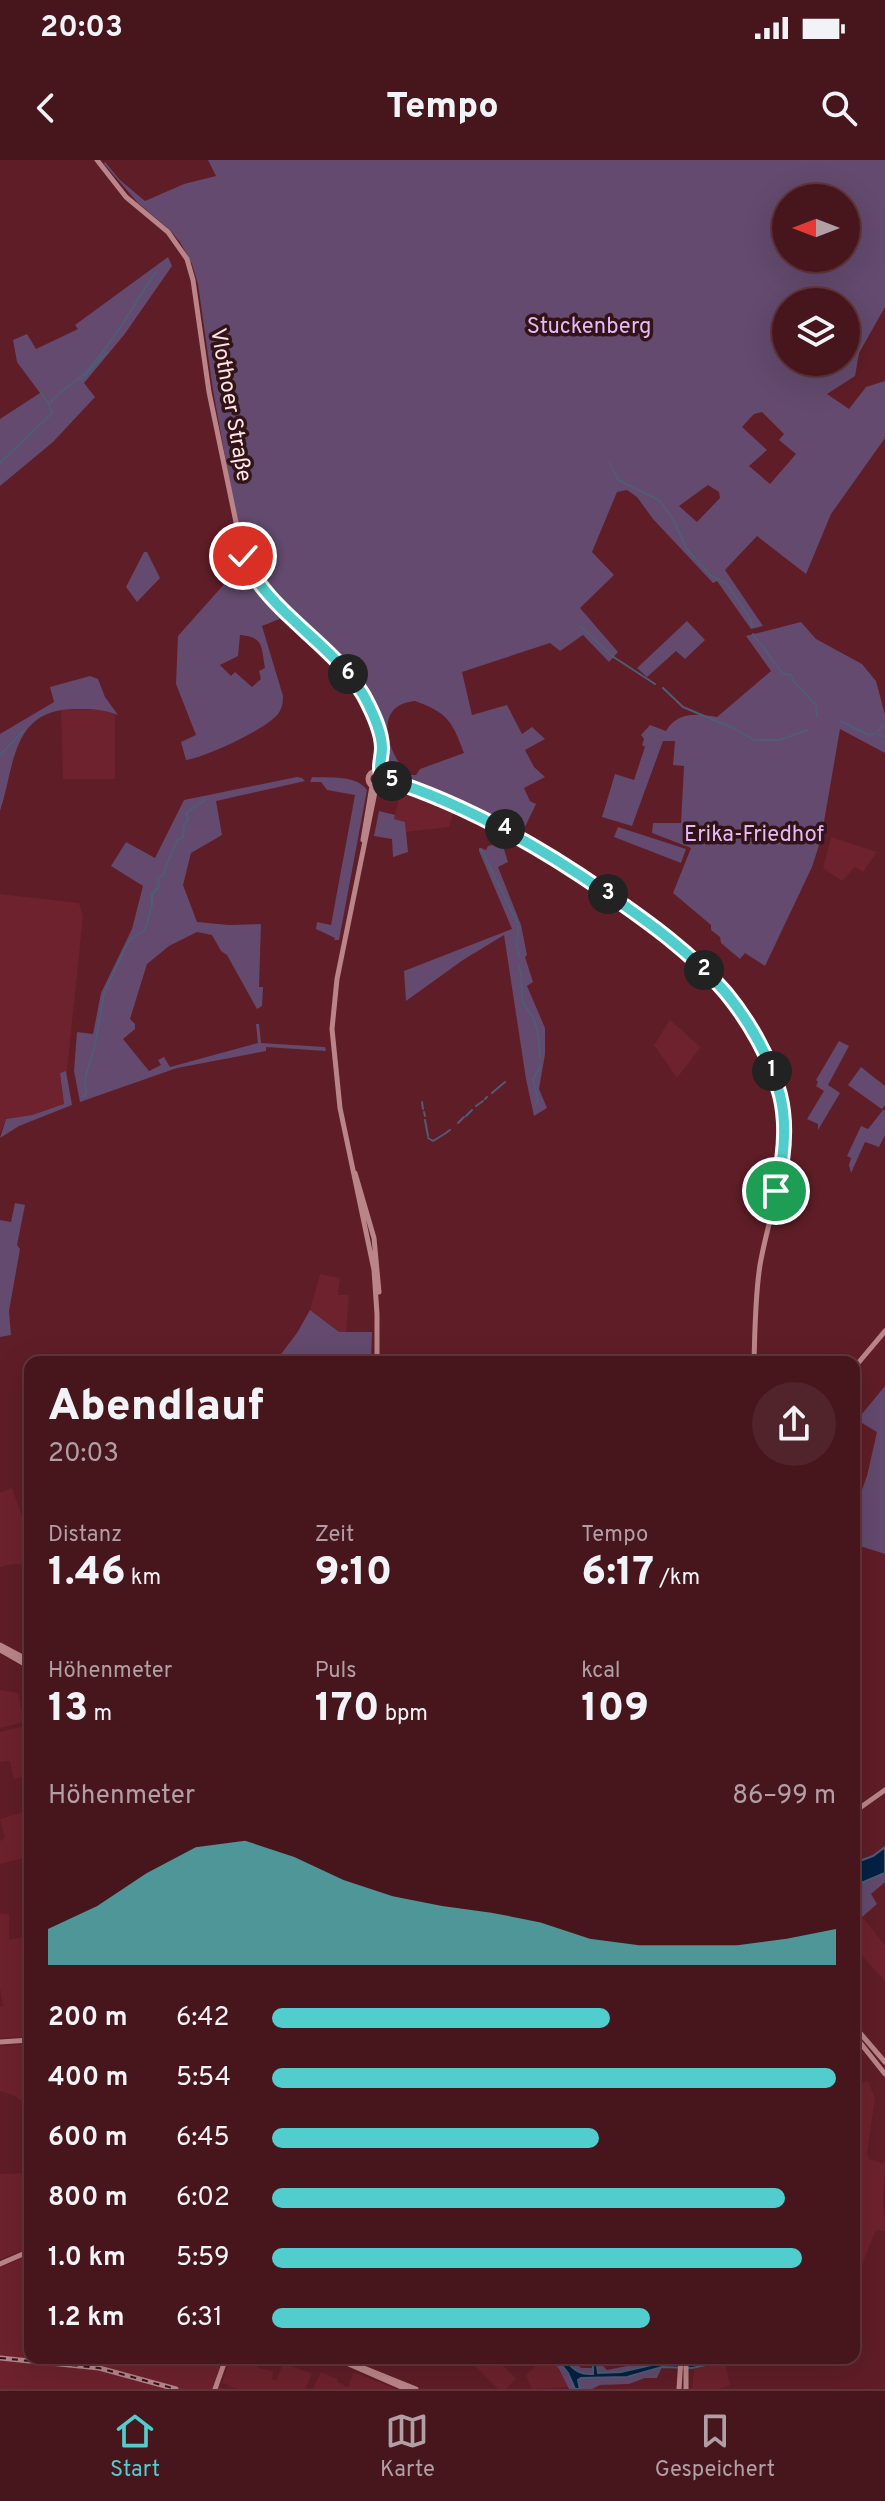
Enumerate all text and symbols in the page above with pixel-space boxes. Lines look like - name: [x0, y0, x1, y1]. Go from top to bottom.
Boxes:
- text: 20:03: [40, 10, 123, 47]
- text: Tempo: [386, 85, 499, 131]
- icon: back: [24, 86, 68, 130]
- icon: search: [817, 86, 861, 130]
- north arrow: [772, 184, 860, 272]
- map controls: [772, 184, 860, 376]
- button: layers: [772, 288, 860, 376]
- park label: Stuckenberg: [527, 314, 651, 341]
- street label: Vlothoer Straße: [203, 326, 257, 484]
- pin: [209, 522, 277, 590]
- icon: check: [221, 534, 265, 578]
- pin: 6: [328, 654, 368, 694]
- text: 6: [341, 660, 355, 687]
- pin: 5: [372, 761, 412, 801]
- text: 5: [385, 767, 399, 794]
- pin: 4: [485, 809, 525, 849]
- text: 4: [498, 815, 512, 842]
- park label: Erika-Friedhof: [684, 822, 824, 849]
- pin: 3: [588, 874, 628, 914]
- text: 3: [601, 880, 615, 907]
- pin: 2: [684, 950, 724, 990]
- text: 2: [697, 956, 711, 983]
- pin: 1: [752, 1051, 792, 1091]
- text: 1: [768, 1057, 776, 1084]
- pin: [742, 1157, 810, 1225]
- icon: arrive: [754, 1169, 798, 1213]
- text: Abendlauf: [48, 1380, 264, 1436]
- button: share: [752, 1382, 836, 1466]
- text: 20:03: [48, 1438, 119, 1471]
- text: Distanz: [48, 1522, 122, 1549]
- text: Zeit: [315, 1522, 354, 1549]
- text: Tempo: [581, 1522, 648, 1549]
- text: 1.46: [48, 1549, 125, 1599]
- text: 9:10: [315, 1549, 392, 1599]
- text: 6:17: [581, 1549, 654, 1599]
- text: km: [125, 1565, 161, 1592]
- text: /km: [654, 1565, 700, 1592]
- text: Höhenmeter: [48, 1658, 172, 1685]
- text: Puls: [315, 1658, 357, 1685]
- text: kcal: [581, 1658, 620, 1685]
- text: 13: [48, 1685, 88, 1735]
- text: 170: [315, 1685, 380, 1735]
- text: 109: [581, 1685, 649, 1735]
- text: m: [88, 1701, 112, 1728]
- text: bpm: [380, 1701, 428, 1728]
- text: Höhenmeter: [48, 1780, 195, 1813]
- text: 86–99 m: [732, 1780, 836, 1813]
- text: 200 m: [48, 2002, 127, 2035]
- text: 6:42: [176, 2002, 229, 2035]
- text: 400 m: [48, 2062, 128, 2095]
- text: 5:54: [176, 2062, 231, 2095]
- text: 600 m: [48, 2122, 128, 2155]
- text: 6:45: [176, 2122, 230, 2155]
- text: 800 m: [48, 2182, 128, 2215]
- text: 6:02: [176, 2182, 230, 2215]
- text: 1.0 km: [48, 2242, 126, 2275]
- text: 5:59: [176, 2242, 229, 2275]
- text: 1.2 km: [48, 2302, 125, 2335]
- text: 6:31: [176, 2302, 223, 2335]
- tab: Start: [110, 2409, 160, 2484]
- tab: Karte: [380, 2409, 435, 2484]
- tab: Gespeichert: [655, 2409, 775, 2484]

